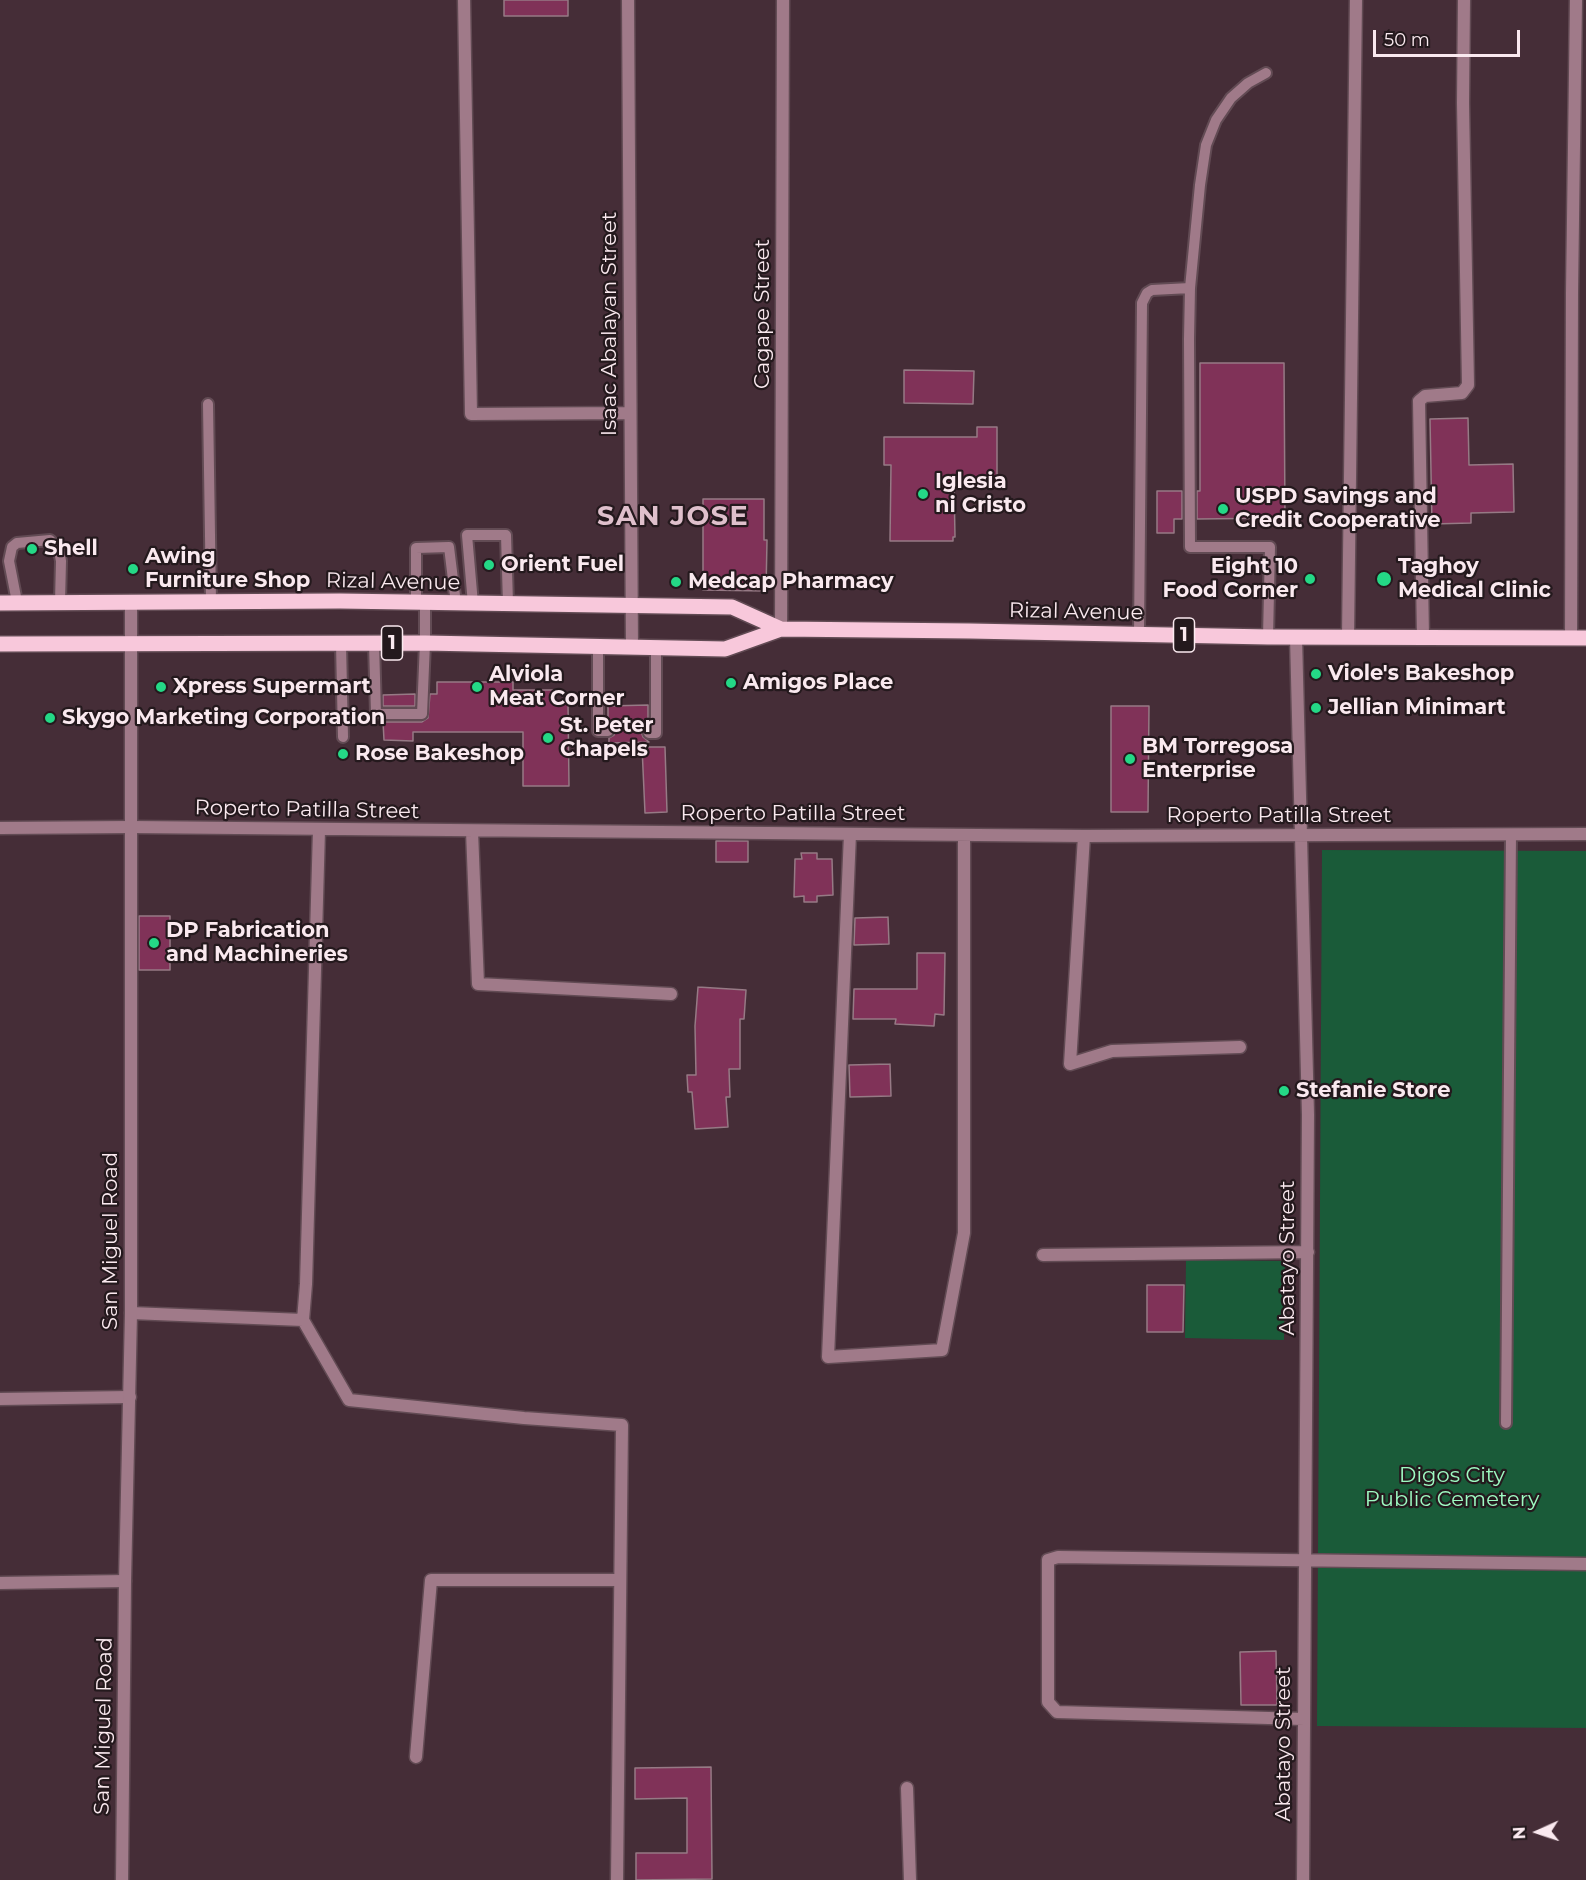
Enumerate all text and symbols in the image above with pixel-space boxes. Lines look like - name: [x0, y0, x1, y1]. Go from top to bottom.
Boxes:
- scale bar: [1376, 18, 1523, 56]
- text: 50 m: [1384, 29, 1430, 51]
- street label: Isaac Abalayan Street: [597, 212, 623, 436]
- street label: Cagape Street: [750, 239, 776, 389]
- place label: Iglesia ni Cristo: [935, 469, 1026, 519]
- place label: USPD Savings and Credit Cooperative: [1235, 484, 1440, 534]
- marker: Iglesia ni Cristo: [916, 487, 930, 501]
- district label: SAN JOSE: [597, 501, 749, 533]
- marker: USPD Savings and Credit Cooperative: [1216, 502, 1230, 516]
- place label: Shell: [44, 536, 98, 562]
- marker: Shell: [25, 542, 39, 556]
- place label: Awing Furniture Shop: [145, 544, 310, 594]
- place label: Orient Fuel: [501, 552, 624, 578]
- place label: Eight 10 Food Corner: [1162, 554, 1298, 604]
- place label: Taghoy Medical Clinic: [1398, 554, 1551, 604]
- marker: Orient Fuel: [482, 558, 496, 572]
- marker: Awing Furniture Shop: [126, 562, 140, 576]
- street label: Rizal Avenue: [326, 568, 460, 596]
- place label: Medcap Pharmacy: [688, 569, 893, 595]
- marker: Taghoy Medical Clinic: [1375, 570, 1393, 588]
- marker: Eight 10 Food Corner: [1303, 572, 1317, 586]
- marker: Medcap Pharmacy: [669, 575, 683, 589]
- street label: Rizal Avenue: [1009, 598, 1143, 626]
- road number: 1: [1174, 618, 1194, 652]
- road number: 1: [382, 626, 402, 660]
- place label: Viole's Bakeshop: [1328, 661, 1514, 687]
- place label: Alviola Meat Corner: [489, 662, 624, 712]
- marker: Viole's Bakeshop: [1309, 667, 1323, 681]
- place label: Amigos Place: [743, 670, 893, 696]
- place label: Xpress Supermart: [173, 674, 371, 700]
- marker: Amigos Place: [724, 676, 738, 690]
- marker: Xpress Supermart: [154, 680, 168, 694]
- marker: Alviola Meat Corner: [470, 680, 484, 694]
- place label: Jellian Minimart: [1328, 695, 1506, 721]
- marker: Jellian Minimart: [1309, 701, 1323, 715]
- place label: Skygo Marketing Corporation: [62, 705, 385, 731]
- marker: Skygo Marketing Corporation: [43, 711, 57, 725]
- place label: St. Peter Chapels: [560, 713, 654, 763]
- marker: St. Peter Chapels: [541, 731, 555, 745]
- place label: BM Torregosa Enterprise: [1142, 734, 1293, 784]
- place label: Rose Bakeshop: [355, 741, 524, 767]
- marker: Rose Bakeshop: [336, 747, 350, 761]
- marker: BM Torregosa Enterprise: [1123, 752, 1137, 766]
- street label: Roperto Patilla Street: [194, 795, 420, 825]
- street label: Roperto Patilla Street: [681, 801, 905, 827]
- street label: Roperto Patilla Street: [1167, 803, 1391, 829]
- place label: DP Fabrication and Machineries: [166, 918, 348, 968]
- marker: DP Fabrication and Machineries: [147, 936, 161, 950]
- place label: Stefanie Store: [1296, 1078, 1450, 1104]
- marker: Stefanie Store: [1277, 1084, 1291, 1098]
- street label: San Miguel Road: [98, 1152, 124, 1330]
- street label: Abatayo Street: [1275, 1181, 1301, 1335]
- park label: Digos City Public Cemetery: [1365, 1463, 1539, 1513]
- street label: San Miguel Road: [90, 1637, 118, 1815]
- street label: Abatayo Street: [1271, 1667, 1297, 1821]
- north arrow: [1508, 1802, 1568, 1862]
- text: N: [1510, 1826, 1529, 1840]

